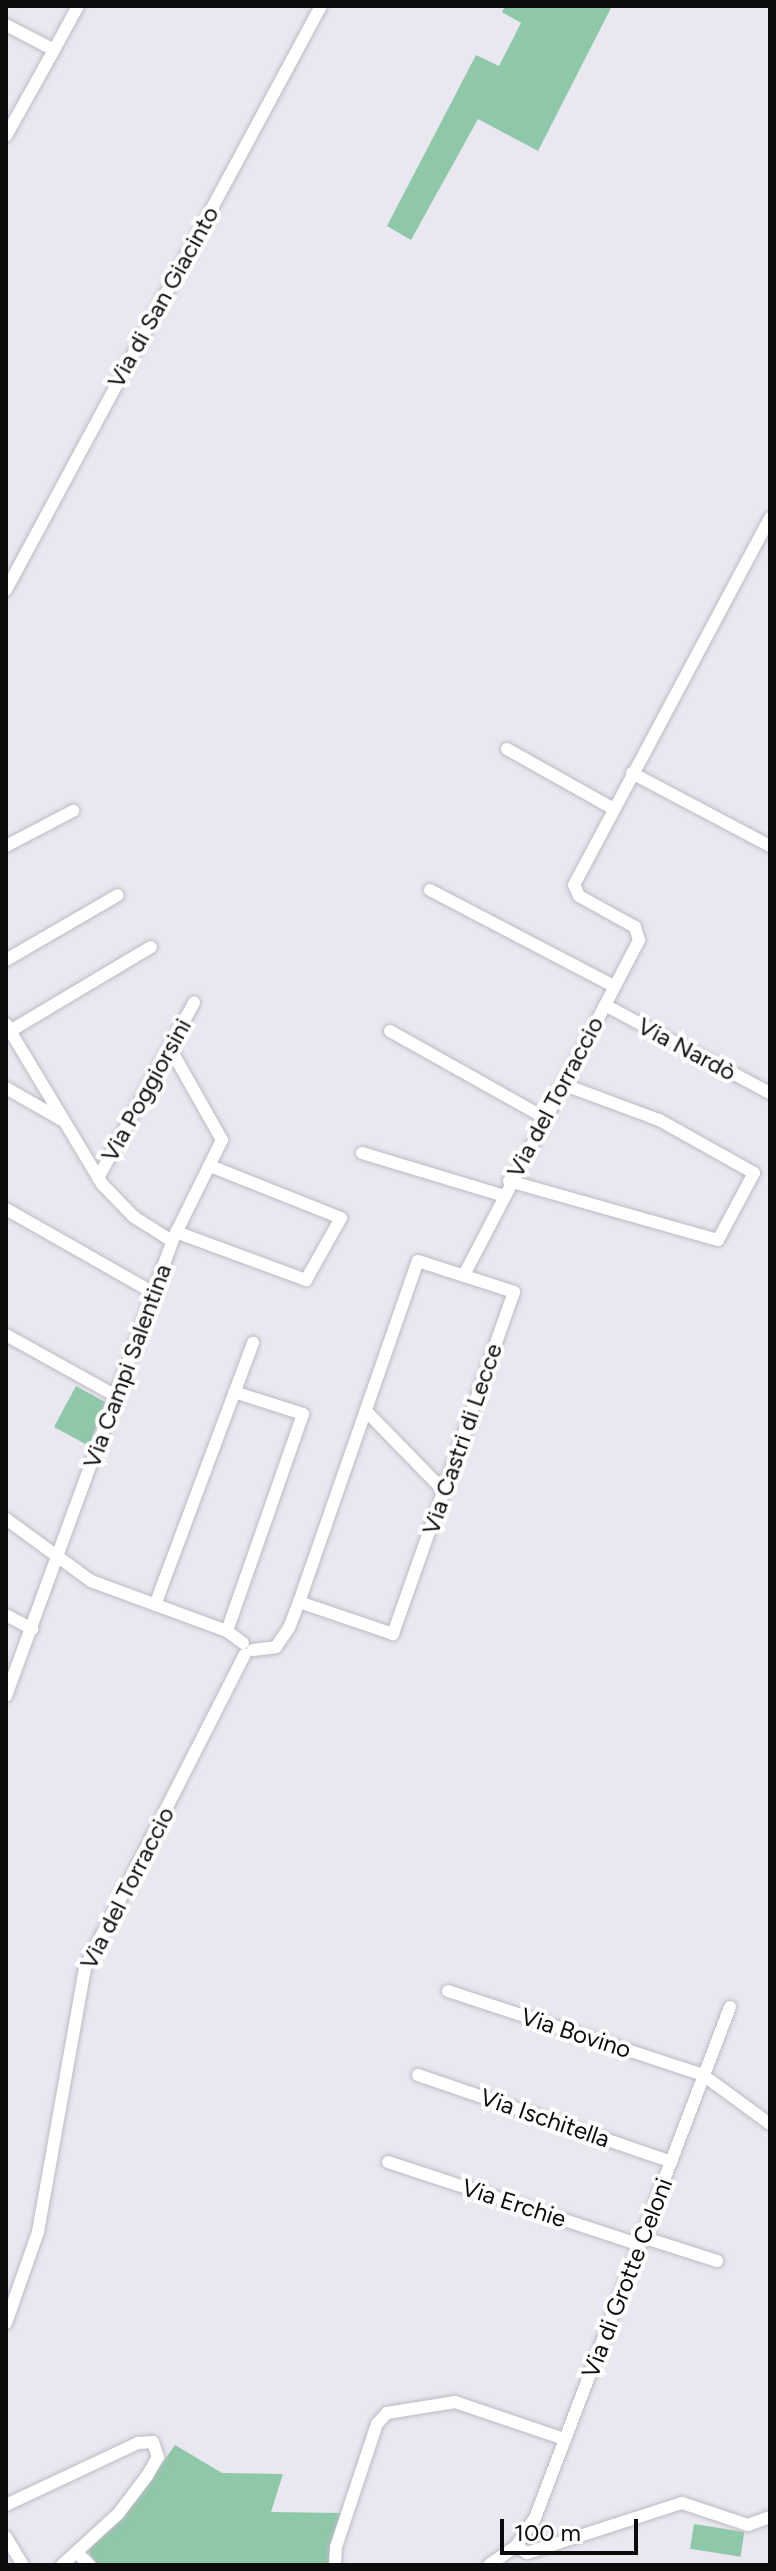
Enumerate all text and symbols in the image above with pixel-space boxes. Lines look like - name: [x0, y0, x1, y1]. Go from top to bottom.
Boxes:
- street label: Via di San Giacinto: [101, 201, 225, 393]
- street label: Via Nardò: [633, 1011, 741, 1087]
- street label: Via del Torraccio: [500, 1012, 610, 1182]
- street label: Via Poggiorsini: [95, 1013, 197, 1167]
- street label: Via Campi Salentina: [77, 1260, 177, 1472]
- street label: Via Castri di Lecce: [416, 1340, 508, 1538]
- street label: Via del Torraccio: [74, 1802, 180, 1974]
- street label: Via Bovino: [517, 2002, 635, 2064]
- street label: Via Ischitella: [477, 2082, 613, 2154]
- street label: Via Erchie: [458, 2173, 570, 2233]
- street label: Via di Grotte Celoni: [576, 2174, 678, 2382]
- scale bar: [504, 2503, 642, 2553]
- text: 100 m: [514, 2518, 581, 2547]

